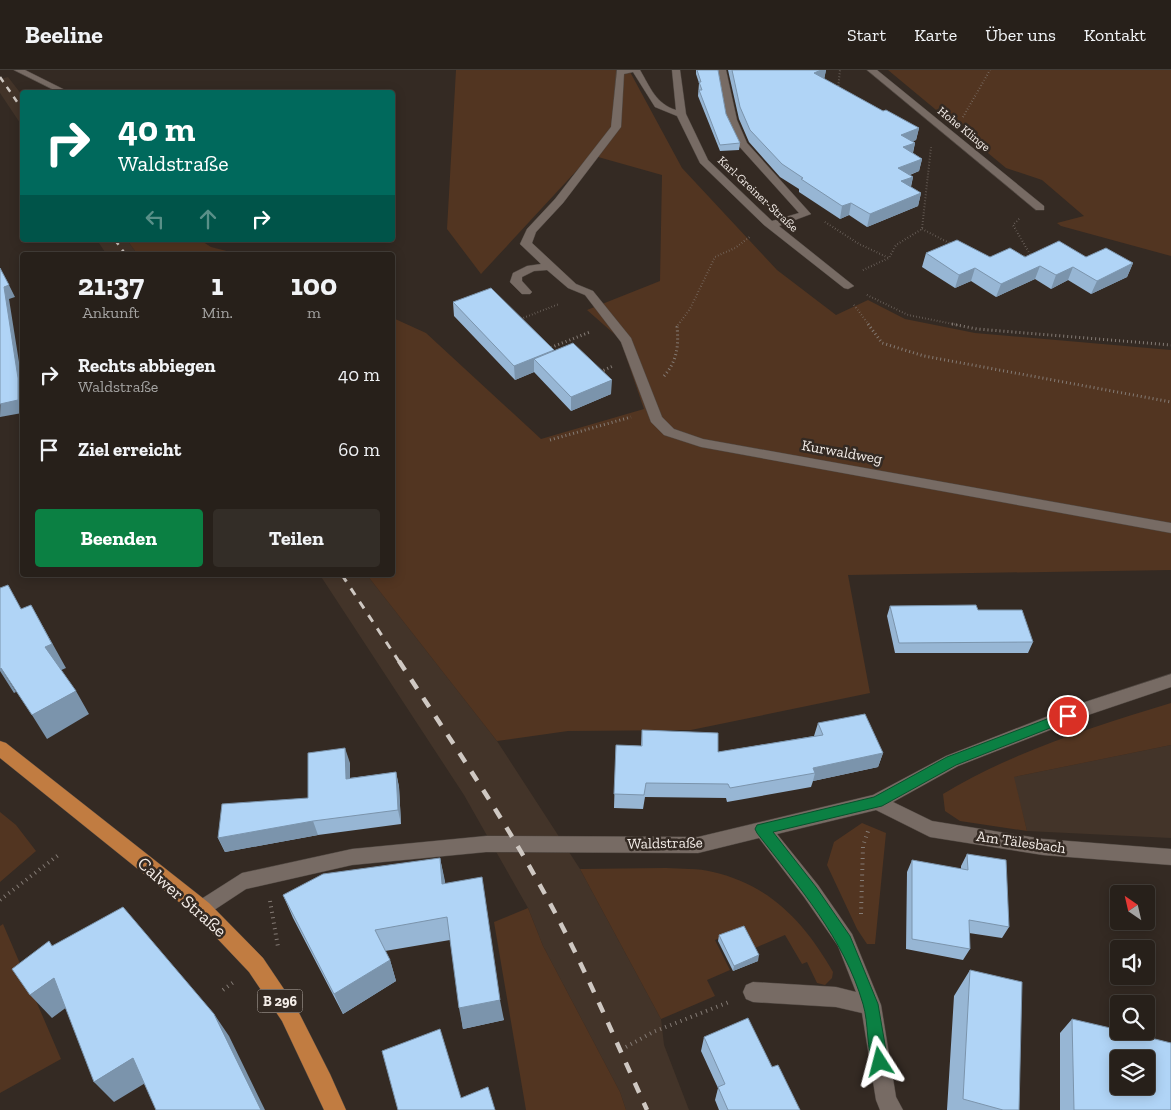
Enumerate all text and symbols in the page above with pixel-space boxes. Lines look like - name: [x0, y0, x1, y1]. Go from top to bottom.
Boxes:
- text: Beeline: [25, 20, 103, 49]
- text: Start: [847, 24, 886, 46]
- text: Karte: [914, 24, 957, 46]
- text: Über uns: [985, 24, 1056, 46]
- text: Kontakt: [1084, 24, 1146, 46]
- street label: Hohe Klinge: [935, 104, 993, 155]
- text: 40 m: [118, 108, 195, 150]
- icon: right: [35, 110, 100, 175]
- text: Waldstraße: [118, 150, 229, 177]
- street label: Karl-Greiner-Straße: [715, 153, 801, 235]
- icon: left: [141, 205, 169, 233]
- icon: ahead: [194, 205, 222, 233]
- icon: right: [247, 205, 275, 233]
- text: 21:37: [78, 267, 144, 303]
- text: 1: [211, 267, 223, 303]
- text: 100: [291, 267, 337, 303]
- text: Ankunft: [82, 303, 139, 322]
- text: Min.: [202, 303, 233, 322]
- text: m: [307, 303, 321, 322]
- text: Rechts abbiegen: [78, 354, 216, 377]
- icon: right: [35, 361, 63, 389]
- text: 40 m: [338, 363, 380, 386]
- text: Waldstraße: [78, 377, 158, 396]
- icon: arrive: [35, 436, 63, 464]
- street label: Kurwaldweg: [800, 436, 884, 468]
- text: Ziel erreicht: [78, 438, 181, 461]
- text: 60 m: [338, 438, 380, 461]
- button: Beenden: [35, 509, 203, 567]
- button: Teilen: [213, 509, 380, 567]
- pin: [1047, 695, 1089, 737]
- icon: arrive: [1054, 702, 1082, 730]
- street label: Am Tälesbach: [975, 827, 1067, 857]
- street label: Waldstraße: [627, 833, 703, 853]
- street label: Calwer Straße: [133, 852, 231, 942]
- north arrow: [1110, 885, 1155, 930]
- map controls: [1110, 885, 1155, 1095]
- button: sound: [1110, 940, 1155, 985]
- road number: B 296: [258, 989, 302, 1012]
- button: search: [1110, 995, 1155, 1040]
- position arrow: [853, 1035, 905, 1087]
- button: layers: [1110, 1050, 1155, 1095]

